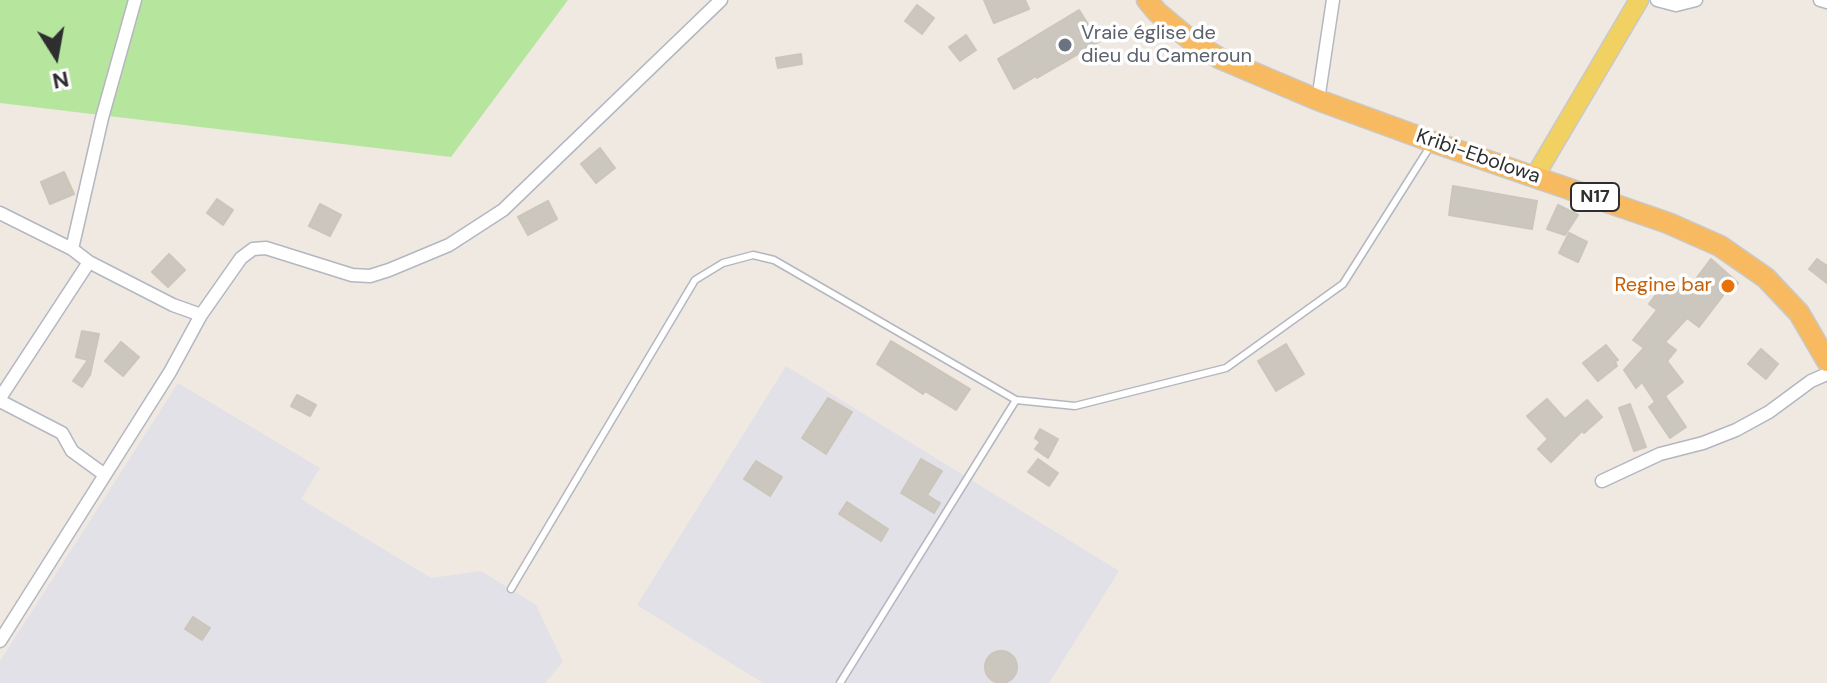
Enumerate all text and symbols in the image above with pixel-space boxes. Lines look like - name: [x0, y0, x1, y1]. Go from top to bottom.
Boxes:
- north arrow: [16, 16, 96, 96]
- place label: Vraie église de dieu du Cameroun: [1081, 22, 1252, 69]
- marker: Vraie église de dieu du Cameroun: [1056, 36, 1074, 54]
- text: N: [50, 64, 71, 96]
- street label: Kribi-Ebolowa: [1413, 125, 1543, 189]
- road number: N17: [1571, 183, 1619, 211]
- place label: Regine bar: [1615, 274, 1712, 298]
- marker: Regine bar: [1719, 277, 1737, 295]

